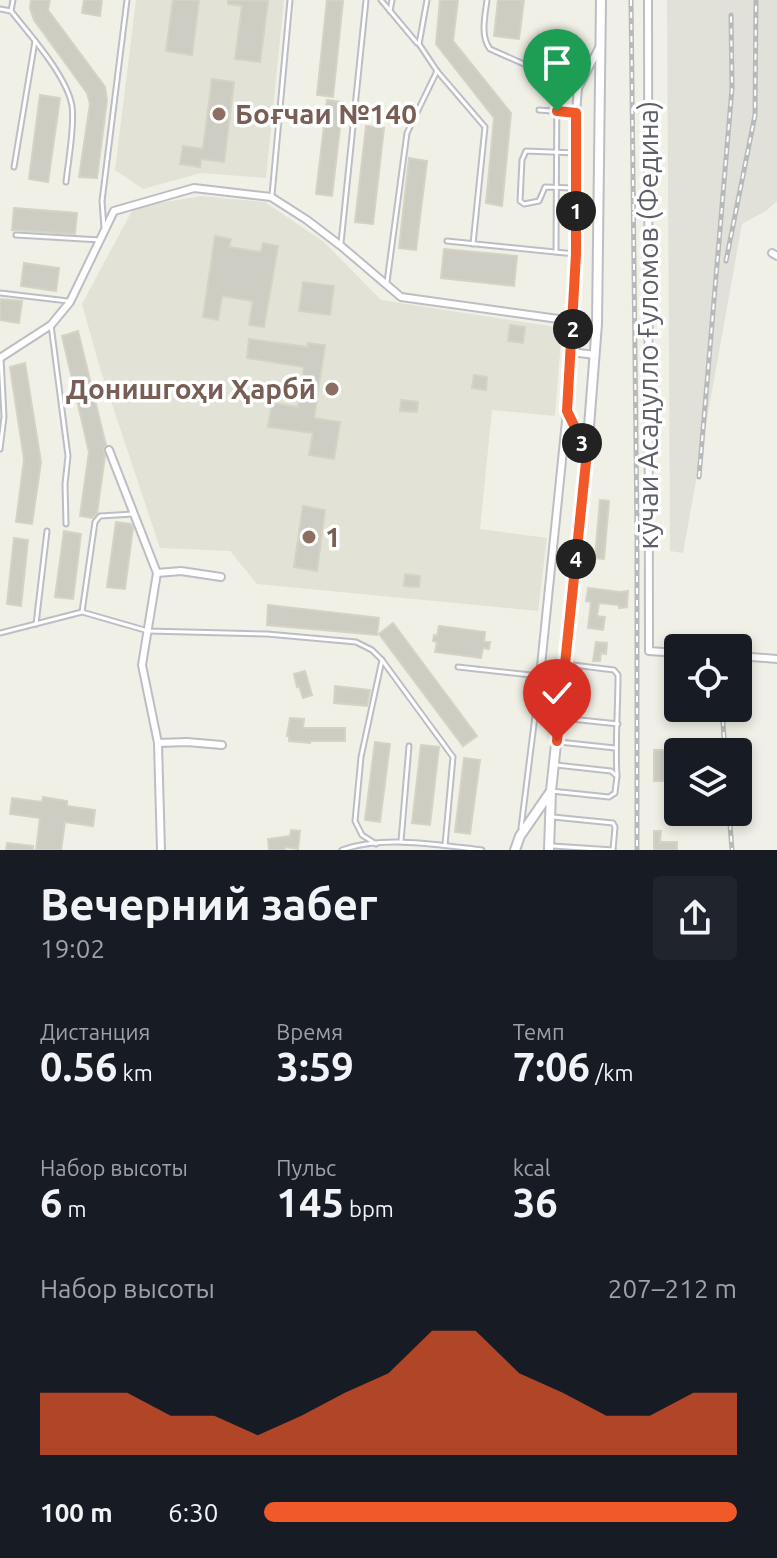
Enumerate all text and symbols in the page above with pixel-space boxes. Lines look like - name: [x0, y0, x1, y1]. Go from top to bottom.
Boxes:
- pin: [523, 29, 591, 111]
- icon: arrive: [535, 41, 579, 85]
- place label: Боғчаи №140: [235, 98, 417, 129]
- street label: кӯчаи Асадулло Ғуломов (Федина): [632, 101, 664, 549]
- marker: Боғчаи №140: [210, 105, 228, 123]
- pin: 1: [556, 191, 596, 231]
- text: 1: [570, 198, 582, 223]
- pin: 2: [553, 309, 593, 349]
- text: 2: [567, 316, 579, 341]
- place label: Донишгоҳи Ҳарбӣ: [66, 373, 316, 404]
- marker: Донишгоҳи Ҳарбӣ: [323, 380, 341, 398]
- pin: 3: [562, 423, 602, 463]
- text: 3: [576, 430, 588, 455]
- place label: 1: [325, 521, 341, 552]
- marker: 1: [300, 528, 318, 546]
- pin: 4: [556, 539, 596, 579]
- text: 4: [570, 546, 582, 571]
- map controls: [664, 634, 752, 826]
- button: locate: [664, 634, 752, 722]
- pin: [523, 659, 591, 741]
- icon: check: [535, 671, 579, 715]
- button: layers: [664, 738, 752, 826]
- button: share: [653, 876, 737, 960]
- text: Вечерний забег: [40, 879, 378, 928]
- text: 19:02: [40, 934, 105, 963]
- text: Дистанция: [40, 1019, 150, 1044]
- text: Время: [276, 1019, 343, 1044]
- text: Темп: [513, 1019, 565, 1044]
- text: 0.56: [40, 1044, 118, 1089]
- text: 3:59: [276, 1044, 354, 1089]
- text: 7:06: [513, 1044, 590, 1089]
- text: km: [118, 1060, 153, 1085]
- text: /km: [590, 1060, 633, 1085]
- text: Набор высоты: [40, 1155, 188, 1180]
- text: Пульс: [276, 1155, 336, 1180]
- text: kcal: [513, 1155, 551, 1180]
- text: 6: [40, 1180, 63, 1225]
- text: 145: [276, 1180, 344, 1225]
- text: 36: [513, 1180, 558, 1225]
- text: m: [63, 1196, 87, 1221]
- text: bpm: [344, 1196, 394, 1221]
- text: Набор высоты: [40, 1274, 215, 1303]
- text: 207–212 m: [608, 1274, 737, 1303]
- text: 100 m: [40, 1498, 113, 1527]
- text: 6:30: [168, 1498, 218, 1527]

